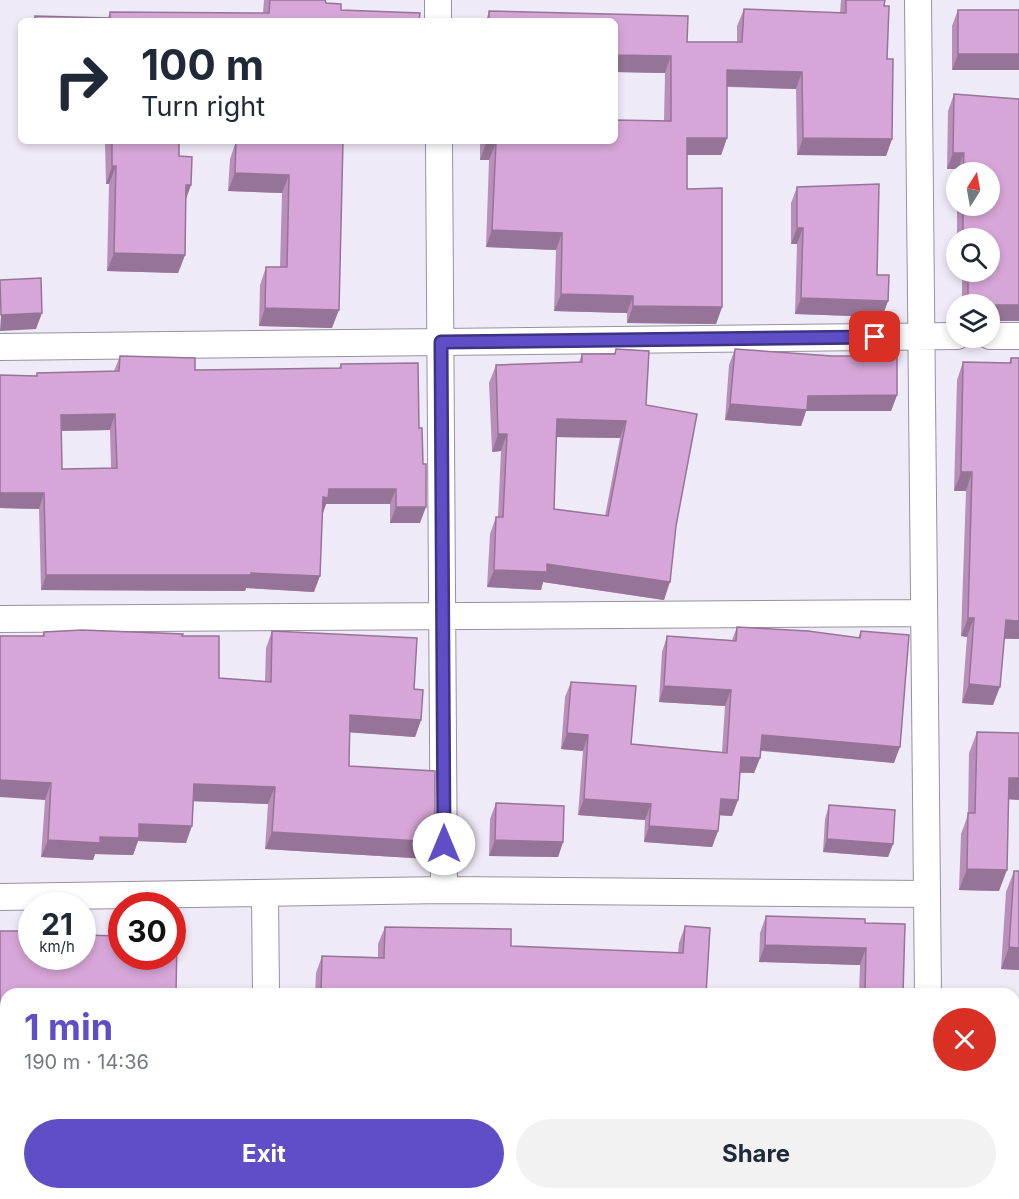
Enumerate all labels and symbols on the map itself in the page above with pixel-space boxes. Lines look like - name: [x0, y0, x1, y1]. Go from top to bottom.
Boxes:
- north arrow: [946, 162, 1000, 216]
- pin: [849, 311, 900, 362]
- position arrow: [412, 812, 476, 876]
- speed limit sign: 30: [108, 892, 186, 970]

